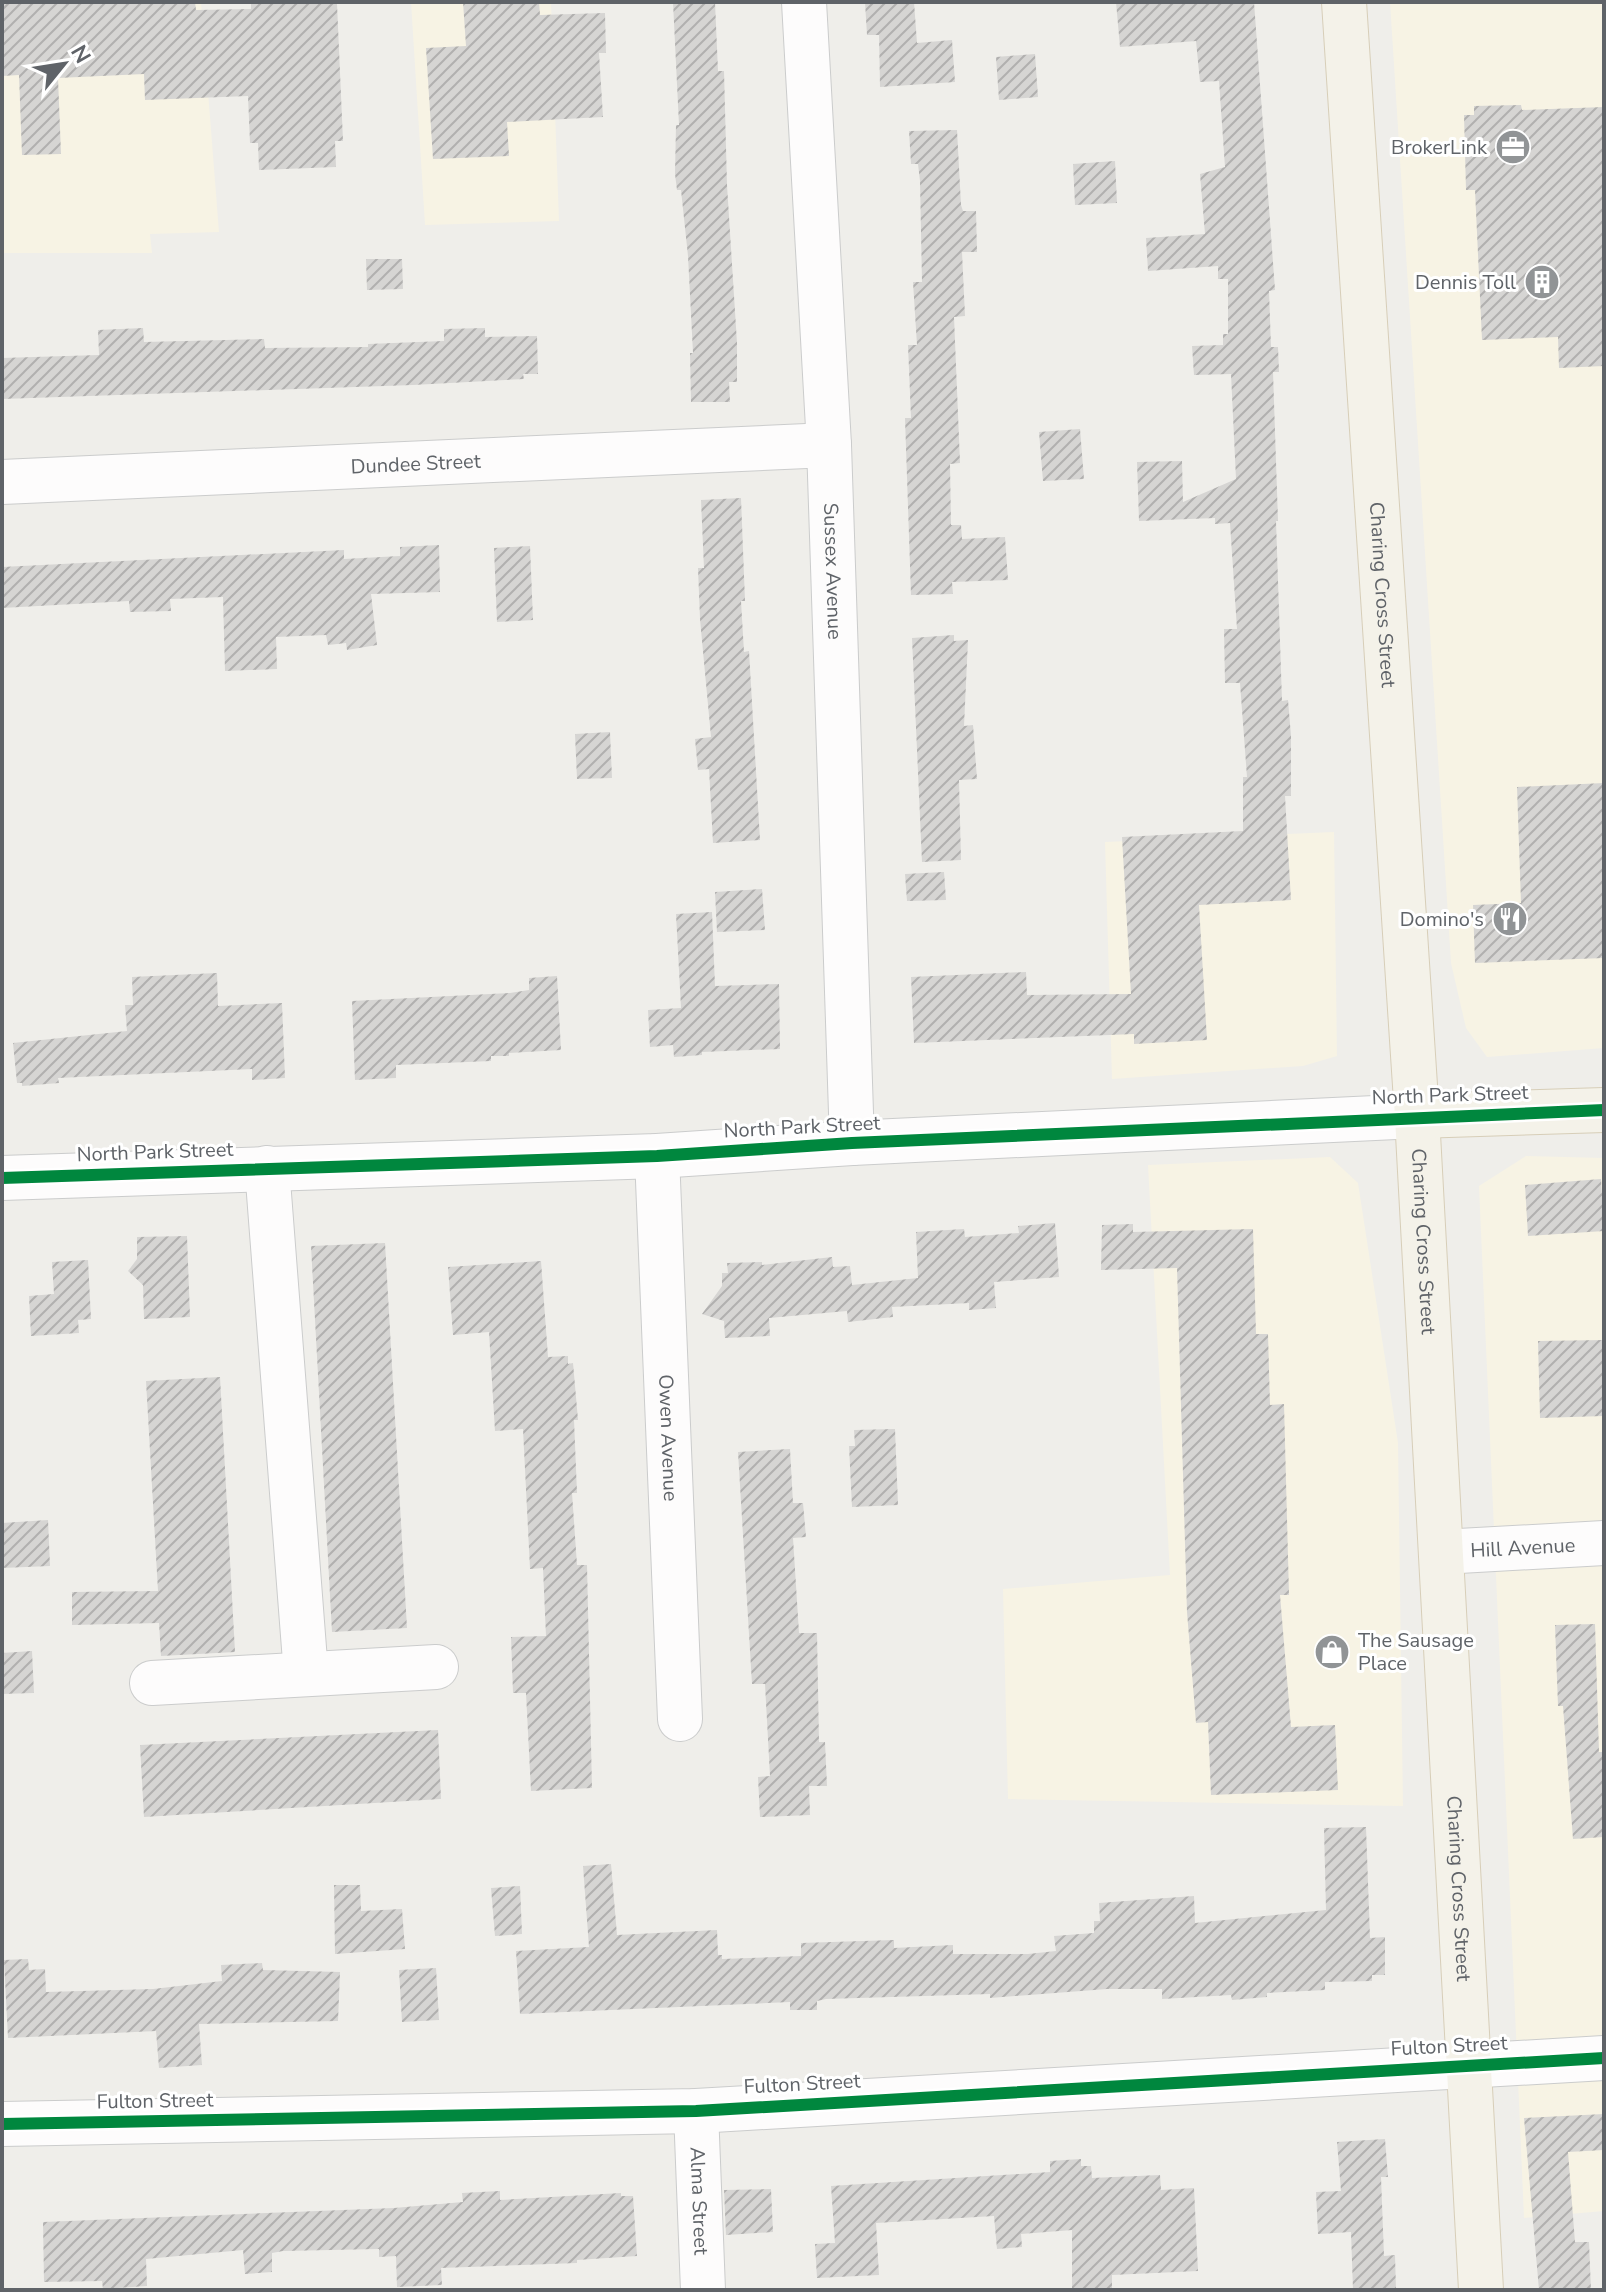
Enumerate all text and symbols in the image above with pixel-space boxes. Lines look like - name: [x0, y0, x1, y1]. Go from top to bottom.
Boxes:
- north arrow: [24, 24, 104, 104]
- text: N: [63, 40, 98, 69]
- office icon: BrokerLink: [1494, 128, 1532, 166]
- place label: BrokerLink: [1391, 134, 1488, 161]
- building icon: Dennis Toll: [1523, 263, 1561, 301]
- place label: Dennis Toll: [1415, 269, 1516, 296]
- street label: Dundee Street: [350, 447, 482, 480]
- street label: Charing Cross Street: [1363, 501, 1402, 689]
- street label: Sussex Avenue: [817, 502, 849, 640]
- restaurant icon: Domino's: [1491, 900, 1529, 938]
- place label: Domino's: [1400, 906, 1484, 933]
- street label: North Park Street: [1371, 1079, 1530, 1111]
- street label: North Park Street: [723, 1109, 882, 1145]
- street label: North Park Street: [76, 1136, 235, 1168]
- street label: Charing Cross Street: [1405, 1148, 1442, 1336]
- street label: Owen Avenue: [652, 1374, 685, 1502]
- street label: Hill Avenue: [1470, 1531, 1576, 1564]
- place label: The Sausage Place: [1358, 1627, 1474, 1677]
- shop icon: The Sausage Place: [1313, 1633, 1351, 1671]
- street label: Charing Cross Street: [1441, 1795, 1478, 1983]
- street label: Fulton Street: [1390, 2029, 1509, 2063]
- street label: Fulton Street: [743, 2067, 862, 2101]
- street label: Fulton Street: [96, 2086, 215, 2116]
- street label: Alma Street: [684, 2146, 715, 2256]

